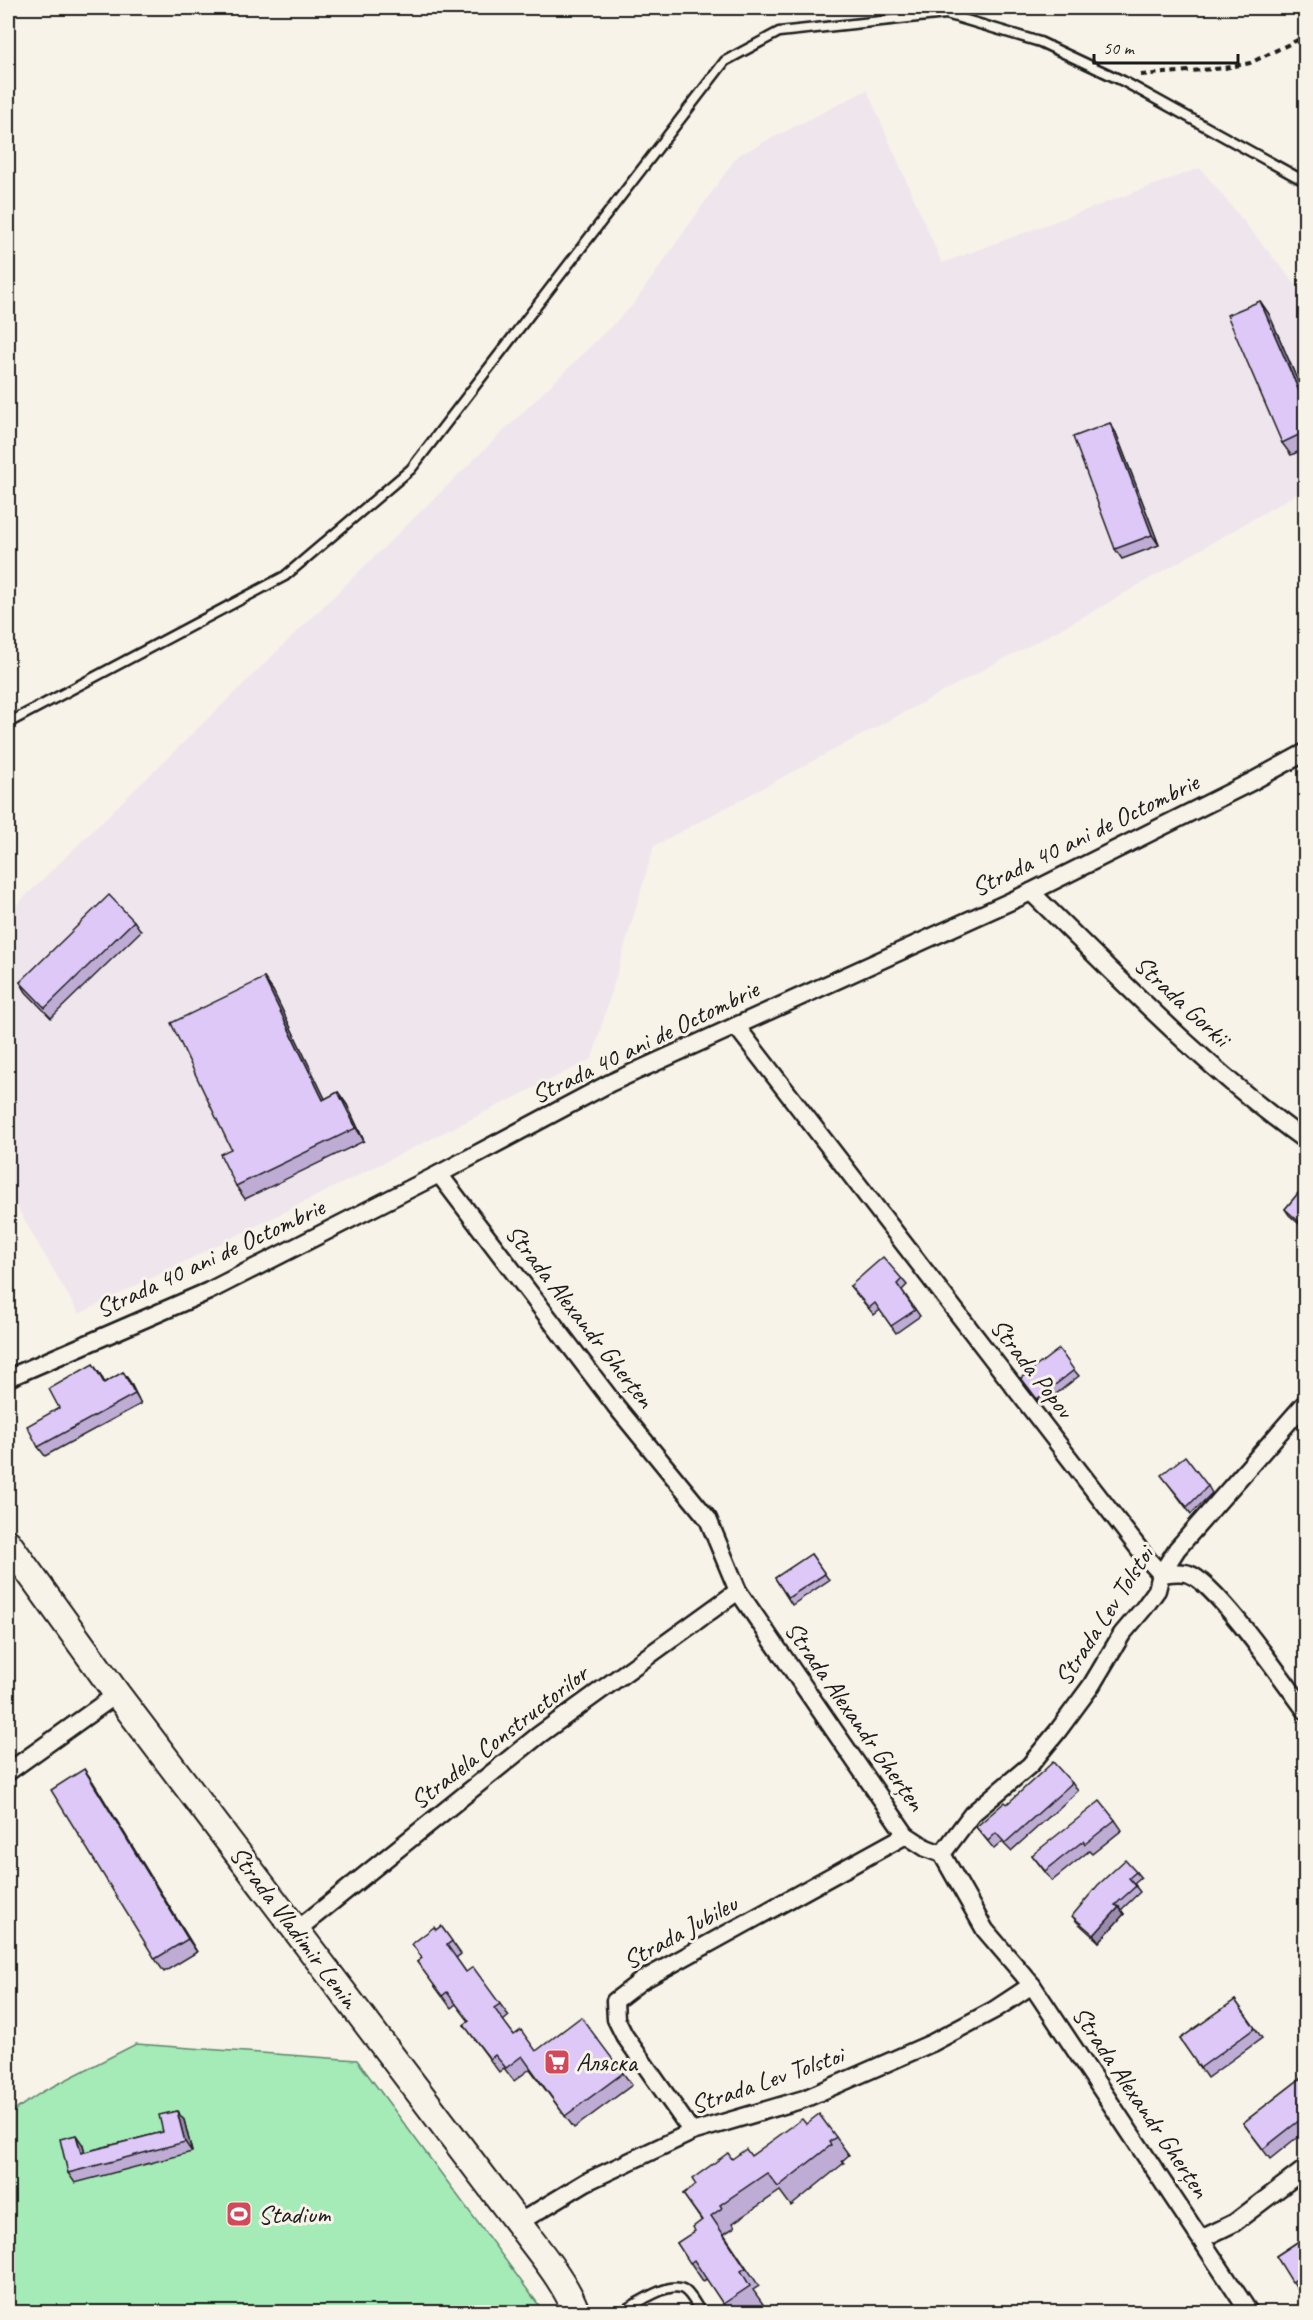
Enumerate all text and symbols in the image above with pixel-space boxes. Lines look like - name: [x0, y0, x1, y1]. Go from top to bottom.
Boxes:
- scale bar: [1094, 27, 1238, 65]
- text: 50 m: [1103, 37, 1136, 59]
- street label: Strada 40 ani de Octombrie: [966, 765, 1205, 904]
- street label: Strada Gorkii: [1127, 948, 1239, 1056]
- street label: Strada 40 ani de Octombrie: [526, 972, 765, 1111]
- street label: Strada 40 ani de Octombrie: [90, 1190, 331, 1325]
- street label: Strada Alexandr Gherțen: [498, 1218, 663, 1416]
- street label: Strada Popov: [983, 1312, 1083, 1426]
- street label: Strada Lev Tolstoi: [1047, 1538, 1163, 1692]
- street label: Strada Alexandr Gherțen: [777, 1615, 934, 1818]
- street label: Stradela Constructorilor: [403, 1656, 597, 1817]
- street label: Strada Vladimir Lenin: [222, 1839, 367, 2016]
- street label: Strada Jubileu: [617, 1886, 744, 1977]
- street label: Strada Alexandr Gherțen: [1065, 2000, 1218, 2205]
- street label: Strada Lev Tolstoi: [686, 2037, 851, 2121]
- place label: Аляска: [576, 2046, 639, 2079]
- supermarket icon: Аляска: [542, 2047, 572, 2077]
- place label: Stadium: [258, 2198, 332, 2231]
- sports icon: Stadium: [224, 2199, 254, 2229]

